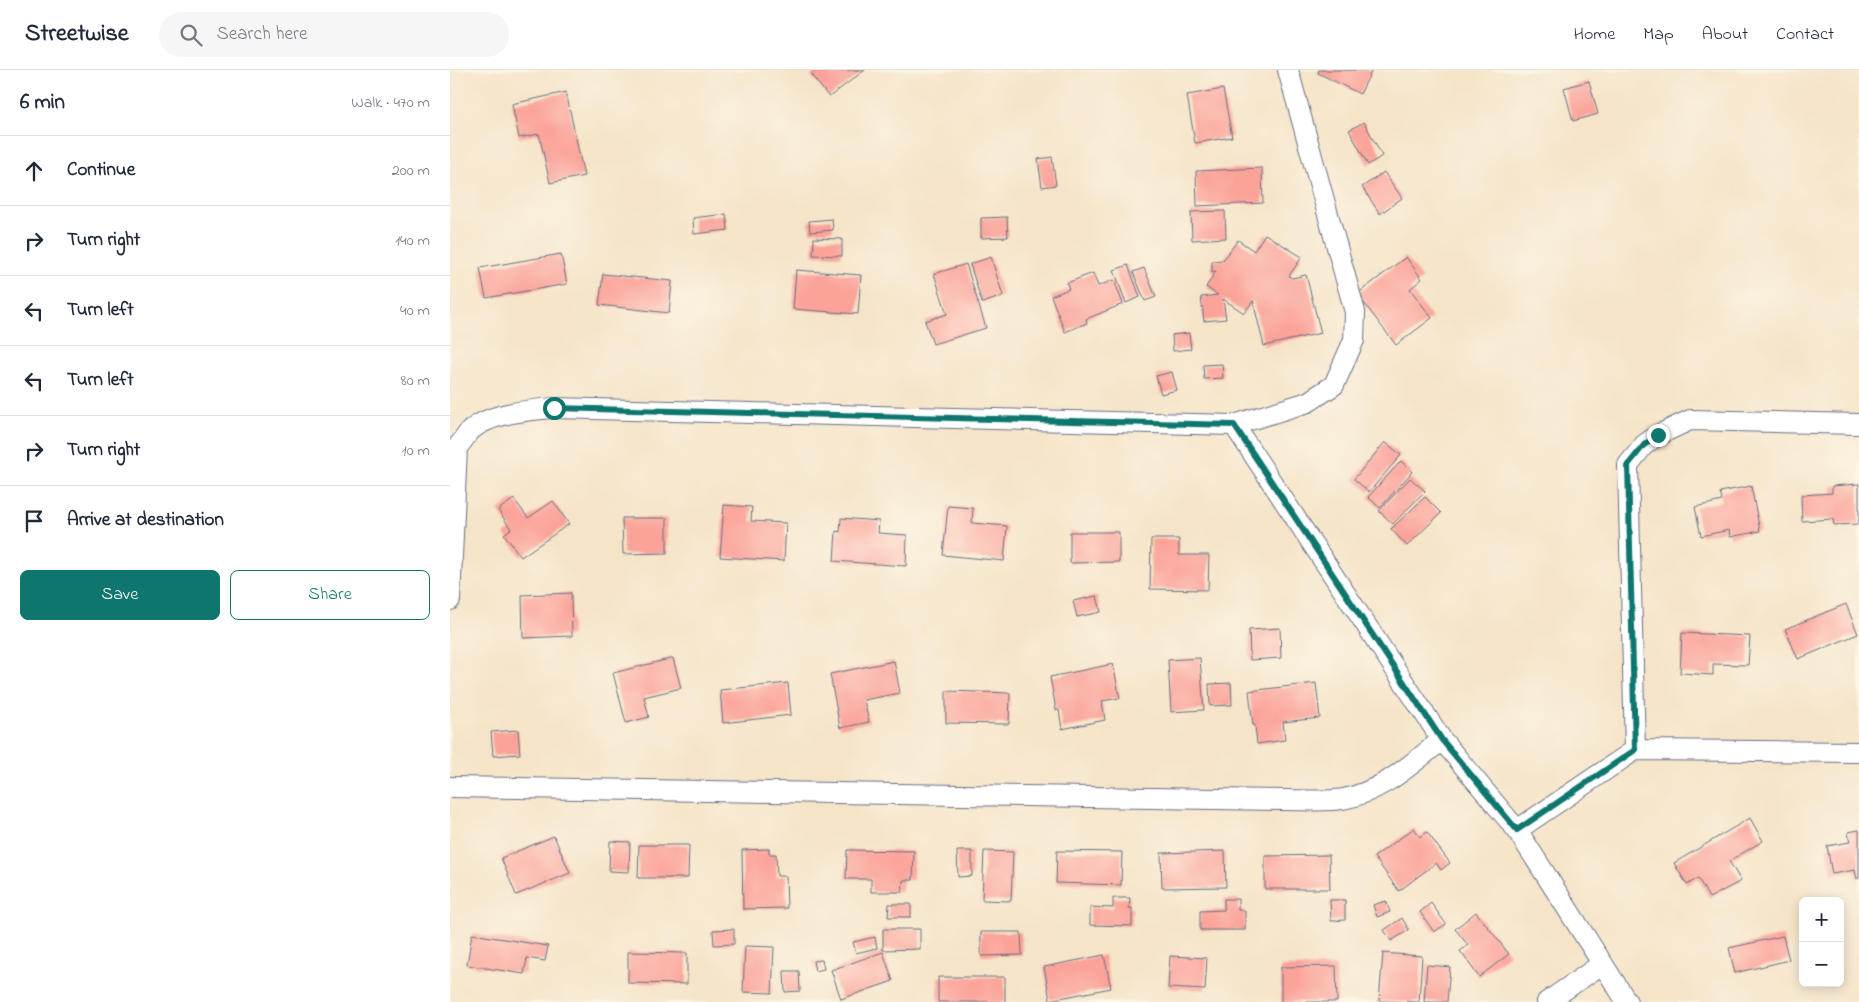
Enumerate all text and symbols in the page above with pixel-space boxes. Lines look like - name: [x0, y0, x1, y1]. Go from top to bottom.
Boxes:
- search box: [159, 12, 509, 57]
- text: Streetwise: [25, 17, 129, 52]
- icon: search: [177, 21, 205, 49]
- text: Search here: [217, 21, 308, 48]
- text: Home: [1574, 22, 1615, 48]
- text: Map: [1643, 22, 1674, 48]
- text: About: [1702, 22, 1748, 48]
- text: Contact: [1776, 22, 1834, 48]
- text: 6 min: [20, 88, 65, 118]
- text: Walk · 470 m: [351, 91, 430, 115]
- icon: ahead: [20, 157, 48, 185]
- text: Continue: [67, 157, 135, 184]
- text: 200 m: [392, 159, 430, 183]
- icon: right: [20, 227, 48, 255]
- text: Turn right: [67, 227, 140, 254]
- text: 140 m: [395, 229, 430, 253]
- icon: left: [20, 297, 48, 325]
- text: Turn left: [67, 297, 134, 324]
- text: 40 m: [400, 299, 430, 323]
- icon: left: [20, 367, 48, 395]
- text: Turn left: [67, 367, 134, 394]
- text: 80 m: [401, 369, 430, 393]
- route start: [543, 397, 566, 420]
- route end: [1647, 424, 1670, 447]
- icon: right: [20, 437, 48, 465]
- text: Turn right: [67, 437, 140, 464]
- text: 10 m: [402, 439, 430, 463]
- icon: arrive: [20, 507, 48, 535]
- text: Arrive at destination: [67, 507, 224, 534]
- button: Save: [20, 570, 220, 620]
- button: Share: [230, 570, 430, 620]
- map controls: [1799, 897, 1844, 987]
- button: +: [1799, 897, 1844, 942]
- button: −: [1799, 942, 1844, 987]

